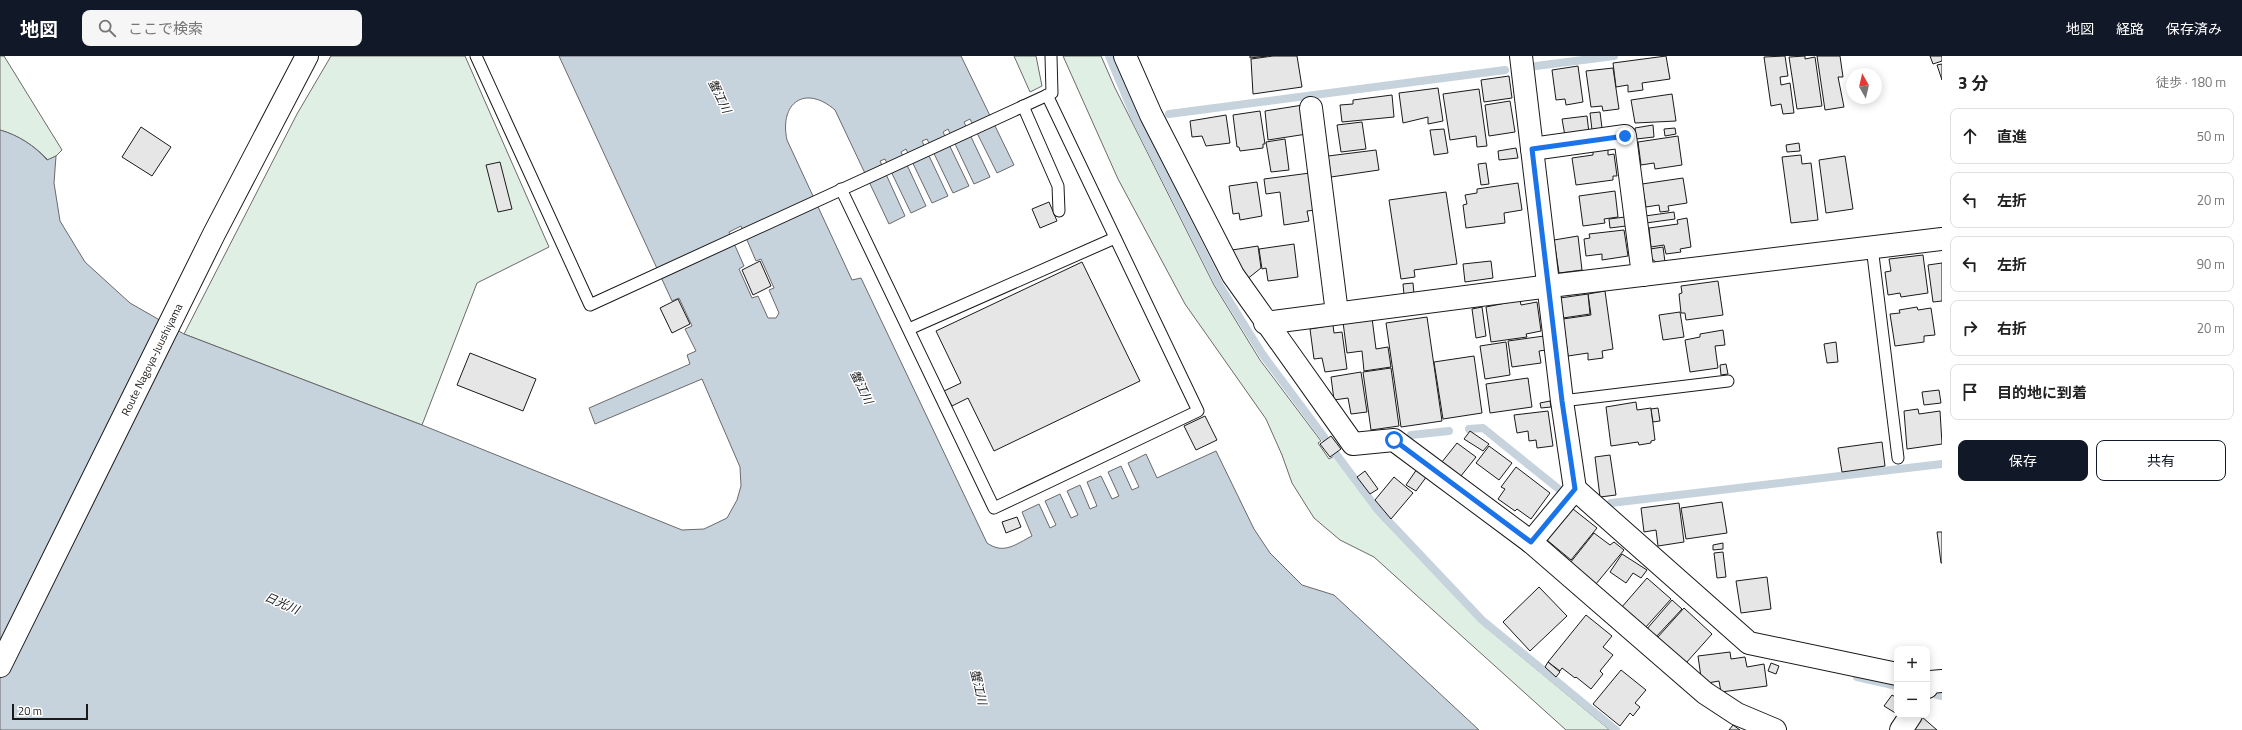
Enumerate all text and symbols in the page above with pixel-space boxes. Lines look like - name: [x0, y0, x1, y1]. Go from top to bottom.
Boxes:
- search box: [82, 10, 362, 46]
- text: 地図: [20, 14, 58, 43]
- icon: search: [96, 17, 118, 39]
- text: ここで検索: [128, 17, 203, 40]
- text: 地図: [2066, 18, 2094, 39]
- text: 経路: [2116, 18, 2144, 39]
- text: 保存済み: [2166, 18, 2222, 39]
- north arrow: [1846, 68, 1882, 104]
- text: 3 分: [1958, 70, 1988, 96]
- text: 徒歩 · 180 m: [2156, 72, 2226, 92]
- water label: 蟹江川: [704, 76, 737, 118]
- icon: ahead: [1959, 125, 1981, 147]
- text: 直進: [1997, 125, 2027, 148]
- text: 50 m: [2197, 126, 2225, 146]
- route end: [1616, 127, 1634, 145]
- icon: left: [1959, 189, 1981, 211]
- text: 左折: [1997, 189, 2027, 212]
- text: 20 m: [2197, 190, 2225, 210]
- icon: left: [1959, 253, 1981, 275]
- text: 左折: [1997, 253, 2027, 276]
- text: 90 m: [2197, 254, 2225, 274]
- street label: Route Nagoya-Juushiyama: [117, 300, 187, 418]
- icon: right: [1959, 317, 1981, 339]
- text: 右折: [1997, 317, 2027, 340]
- text: 20 m: [2197, 318, 2225, 338]
- water label: 蟹江川: [846, 367, 879, 409]
- icon: arrive: [1959, 381, 1981, 403]
- text: 目的地に到着: [1997, 381, 2087, 404]
- route start: [1385, 431, 1403, 449]
- button: 保存: [1958, 440, 2088, 481]
- button: 共有: [2096, 440, 2226, 481]
- water label: 日光川: [262, 587, 304, 620]
- map controls: [1894, 646, 1930, 718]
- button: +: [1894, 646, 1930, 682]
- water label: 蟹江川: [966, 667, 993, 709]
- button: −: [1894, 682, 1930, 718]
- scale bar: [12, 702, 88, 721]
- text: 20 m: [18, 703, 42, 719]

